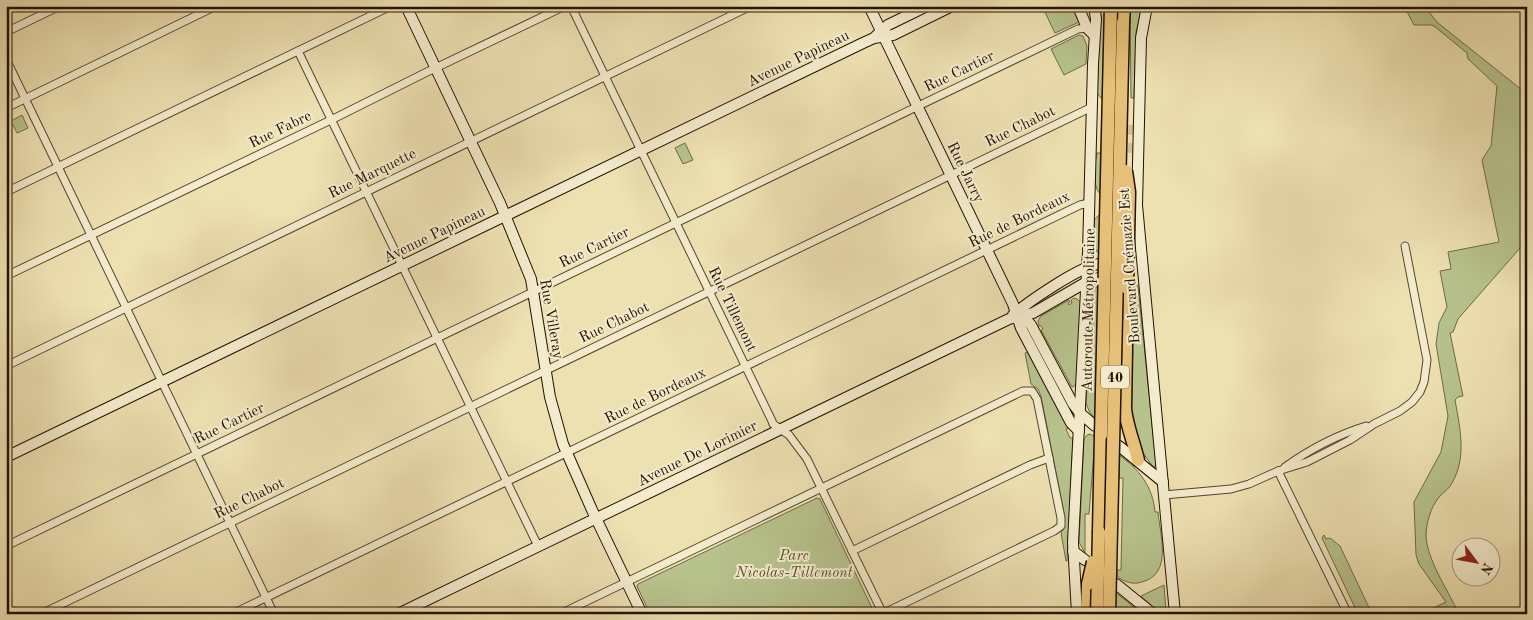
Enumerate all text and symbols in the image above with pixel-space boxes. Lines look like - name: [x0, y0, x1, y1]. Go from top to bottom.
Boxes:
- street label: Avenue Papineau: [745, 28, 852, 90]
- street label: Rue Cartier: [922, 49, 997, 96]
- street label: Rue Chabot: [983, 104, 1058, 151]
- street label: Rue Fabre: [247, 109, 314, 152]
- street label: Rue Jarry: [944, 140, 986, 205]
- street label: Rue Marquette: [326, 147, 419, 202]
- street label: Boulevard Crémazie Est: [1118, 188, 1143, 344]
- street label: Rue de Bordeaux: [967, 189, 1073, 251]
- street label: Avenue Papineau: [381, 204, 488, 266]
- street label: Rue Cartier: [557, 225, 632, 272]
- street label: Autoroute Métropolitaine: [1081, 228, 1098, 392]
- street label: Rue Tillemont: [705, 265, 759, 354]
- street label: Rue Villeray: [536, 278, 565, 361]
- street label: Rue Chabot: [577, 300, 652, 347]
- street label: Rue de Bordeaux: [603, 365, 709, 427]
- road number: 40: [1101, 366, 1129, 388]
- street label: Rue Cartier: [192, 401, 267, 448]
- street label: Avenue De Lorimier: [635, 419, 760, 490]
- street label: Rue Chabot: [212, 476, 287, 523]
- north arrow: [1450, 538, 1500, 588]
- park label: Parc Nicolas-Tillemont: [734, 549, 853, 581]
- text: N: [1477, 560, 1495, 577]

